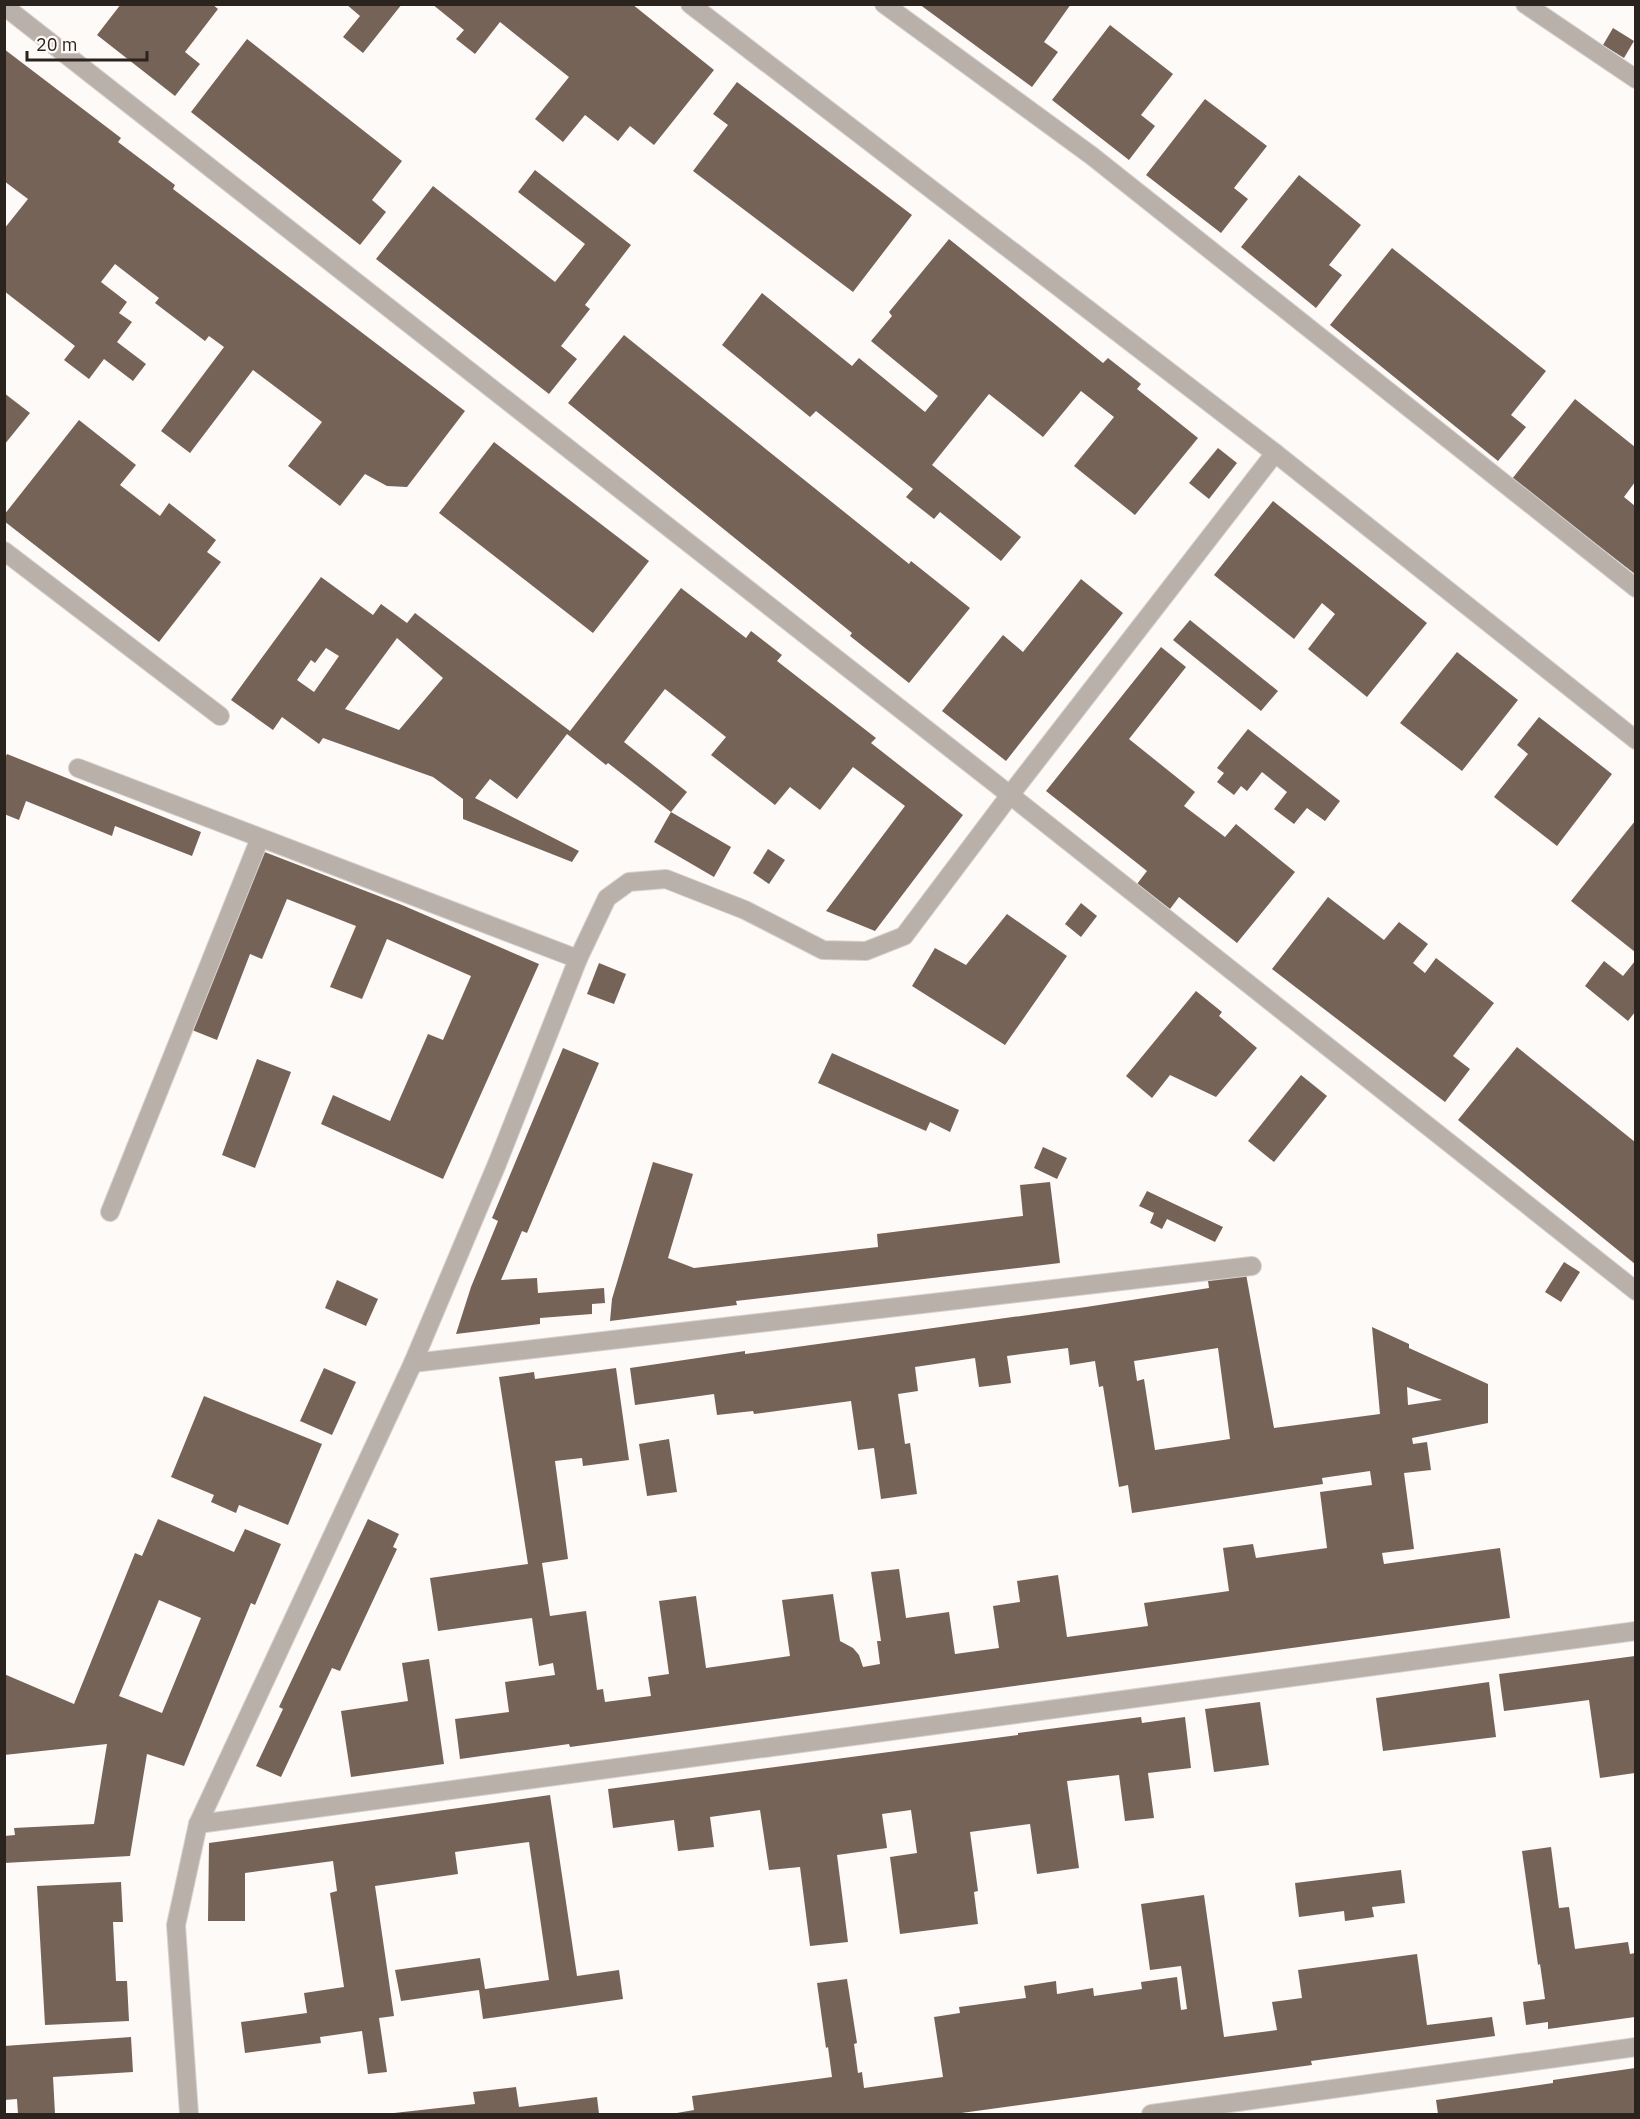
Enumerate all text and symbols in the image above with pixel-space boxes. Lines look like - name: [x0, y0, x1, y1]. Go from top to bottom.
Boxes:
- scale bar: [27, 24, 147, 62]
- text: 20 m: [36, 33, 78, 56]

